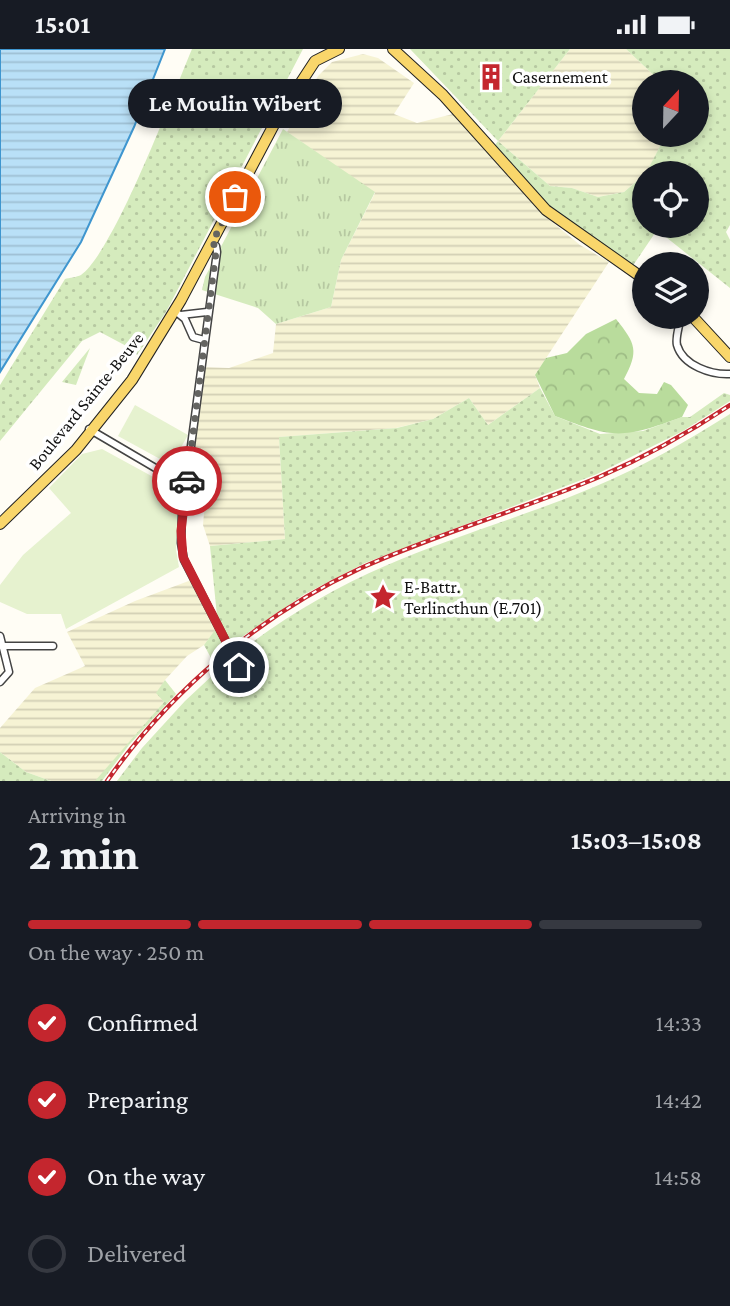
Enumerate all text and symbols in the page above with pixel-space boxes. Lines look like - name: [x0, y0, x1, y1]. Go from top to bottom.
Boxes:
- text: 15:01: [35, 10, 90, 39]
- building icon: Casernement: [476, 62, 506, 92]
- place label: Casernement: [512, 67, 609, 87]
- north arrow: [632, 70, 709, 147]
- map controls: [632, 70, 709, 329]
- callout: Le Moulin Wibert: [128, 78, 342, 127]
- text: Le Moulin Wibert: [149, 90, 321, 116]
- button: locate: [632, 161, 709, 238]
- pin: [205, 167, 265, 227]
- icon: bag: [216, 178, 254, 216]
- button: layers: [632, 252, 709, 329]
- street label: Boulevard Sainte-Beuve: [24, 328, 148, 474]
- courier: [152, 446, 222, 516]
- icon: car: [168, 462, 206, 500]
- place label: E-Battr. Terlincthun (E.701): [404, 577, 542, 619]
- place icon: E-Battr. Terlincthun (E.701): [368, 582, 398, 612]
- pin: [209, 637, 269, 697]
- icon: home: [220, 648, 258, 686]
- text: Arriving in: [28, 802, 126, 828]
- text: 15:03–15:08: [571, 826, 702, 855]
- text: 2 min: [28, 828, 139, 879]
- text: On the way · 250 m: [28, 939, 204, 965]
- icon: check: [28, 1004, 66, 1042]
- text: Confirmed: [87, 1008, 198, 1037]
- text: 14:33: [656, 1010, 702, 1036]
- icon: check: [28, 1081, 66, 1119]
- text: Preparing: [87, 1085, 188, 1114]
- text: 14:42: [655, 1087, 702, 1113]
- icon: check: [28, 1158, 66, 1196]
- text: On the way: [87, 1162, 205, 1191]
- text: 14:58: [654, 1164, 702, 1190]
- text: Delivered: [87, 1239, 186, 1268]

